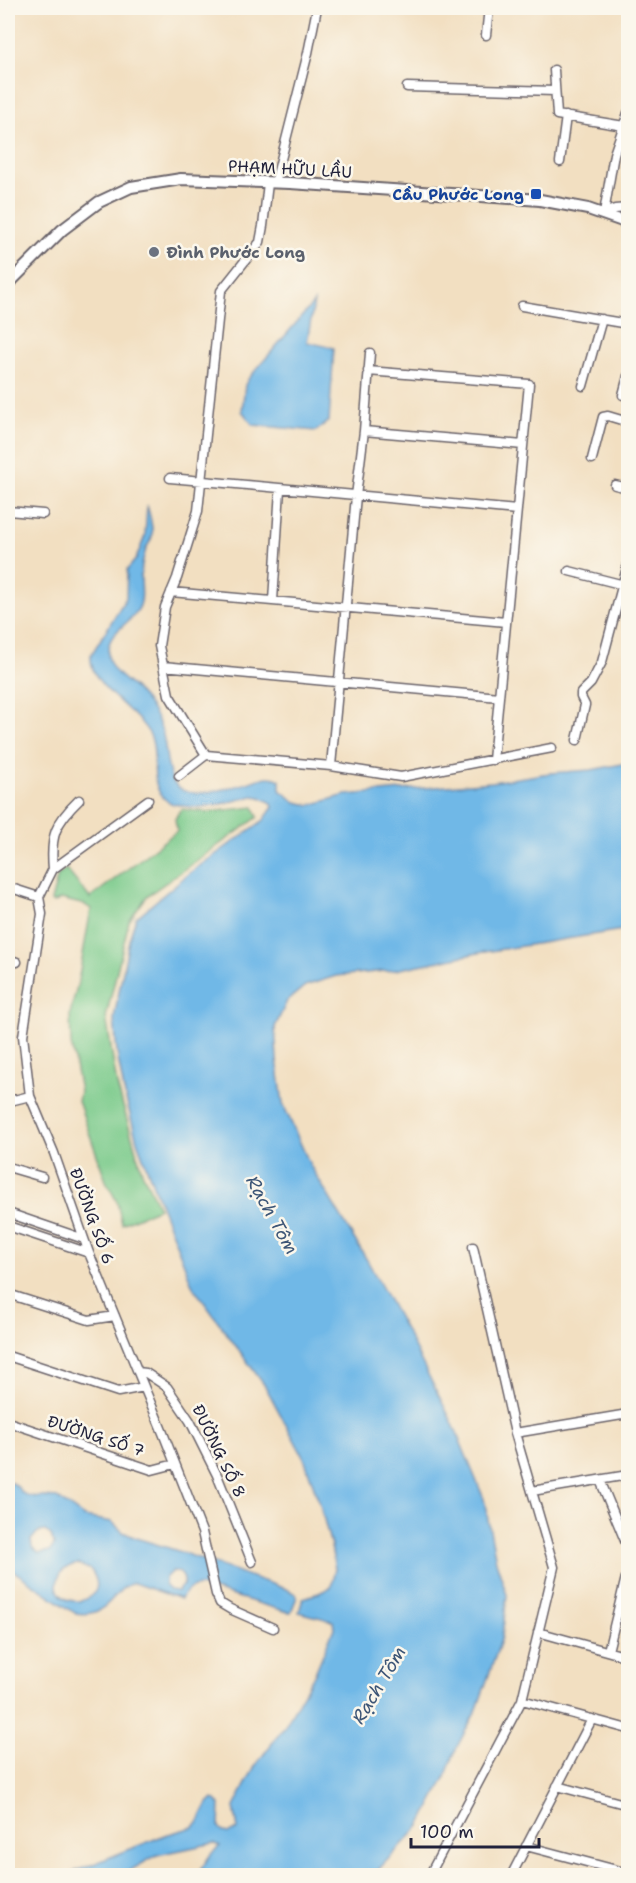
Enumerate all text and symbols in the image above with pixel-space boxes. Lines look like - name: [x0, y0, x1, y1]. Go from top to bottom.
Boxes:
- street label: PHẠM HỮU LẦU: [228, 153, 353, 183]
- place label: Cầu Phước Long: [392, 184, 524, 205]
- marker: Cầu Phước Long: [529, 187, 543, 201]
- place label: Đình Phước Long: [166, 242, 305, 263]
- marker: Đình Phước Long: [147, 245, 161, 259]
- street label: ĐƯỜNG SỐ 6: [65, 1164, 121, 1267]
- water label: Rạch Tôm: [241, 1171, 303, 1259]
- street label: ĐƯỜNG SỐ 8: [187, 1400, 252, 1501]
- street label: ĐƯỜNG SỐ 7: [45, 1409, 148, 1462]
- water label: Rạch Tôm: [346, 1642, 412, 1728]
- scale bar: [411, 1811, 538, 1849]
- text: 100 m: [420, 1820, 474, 1844]

